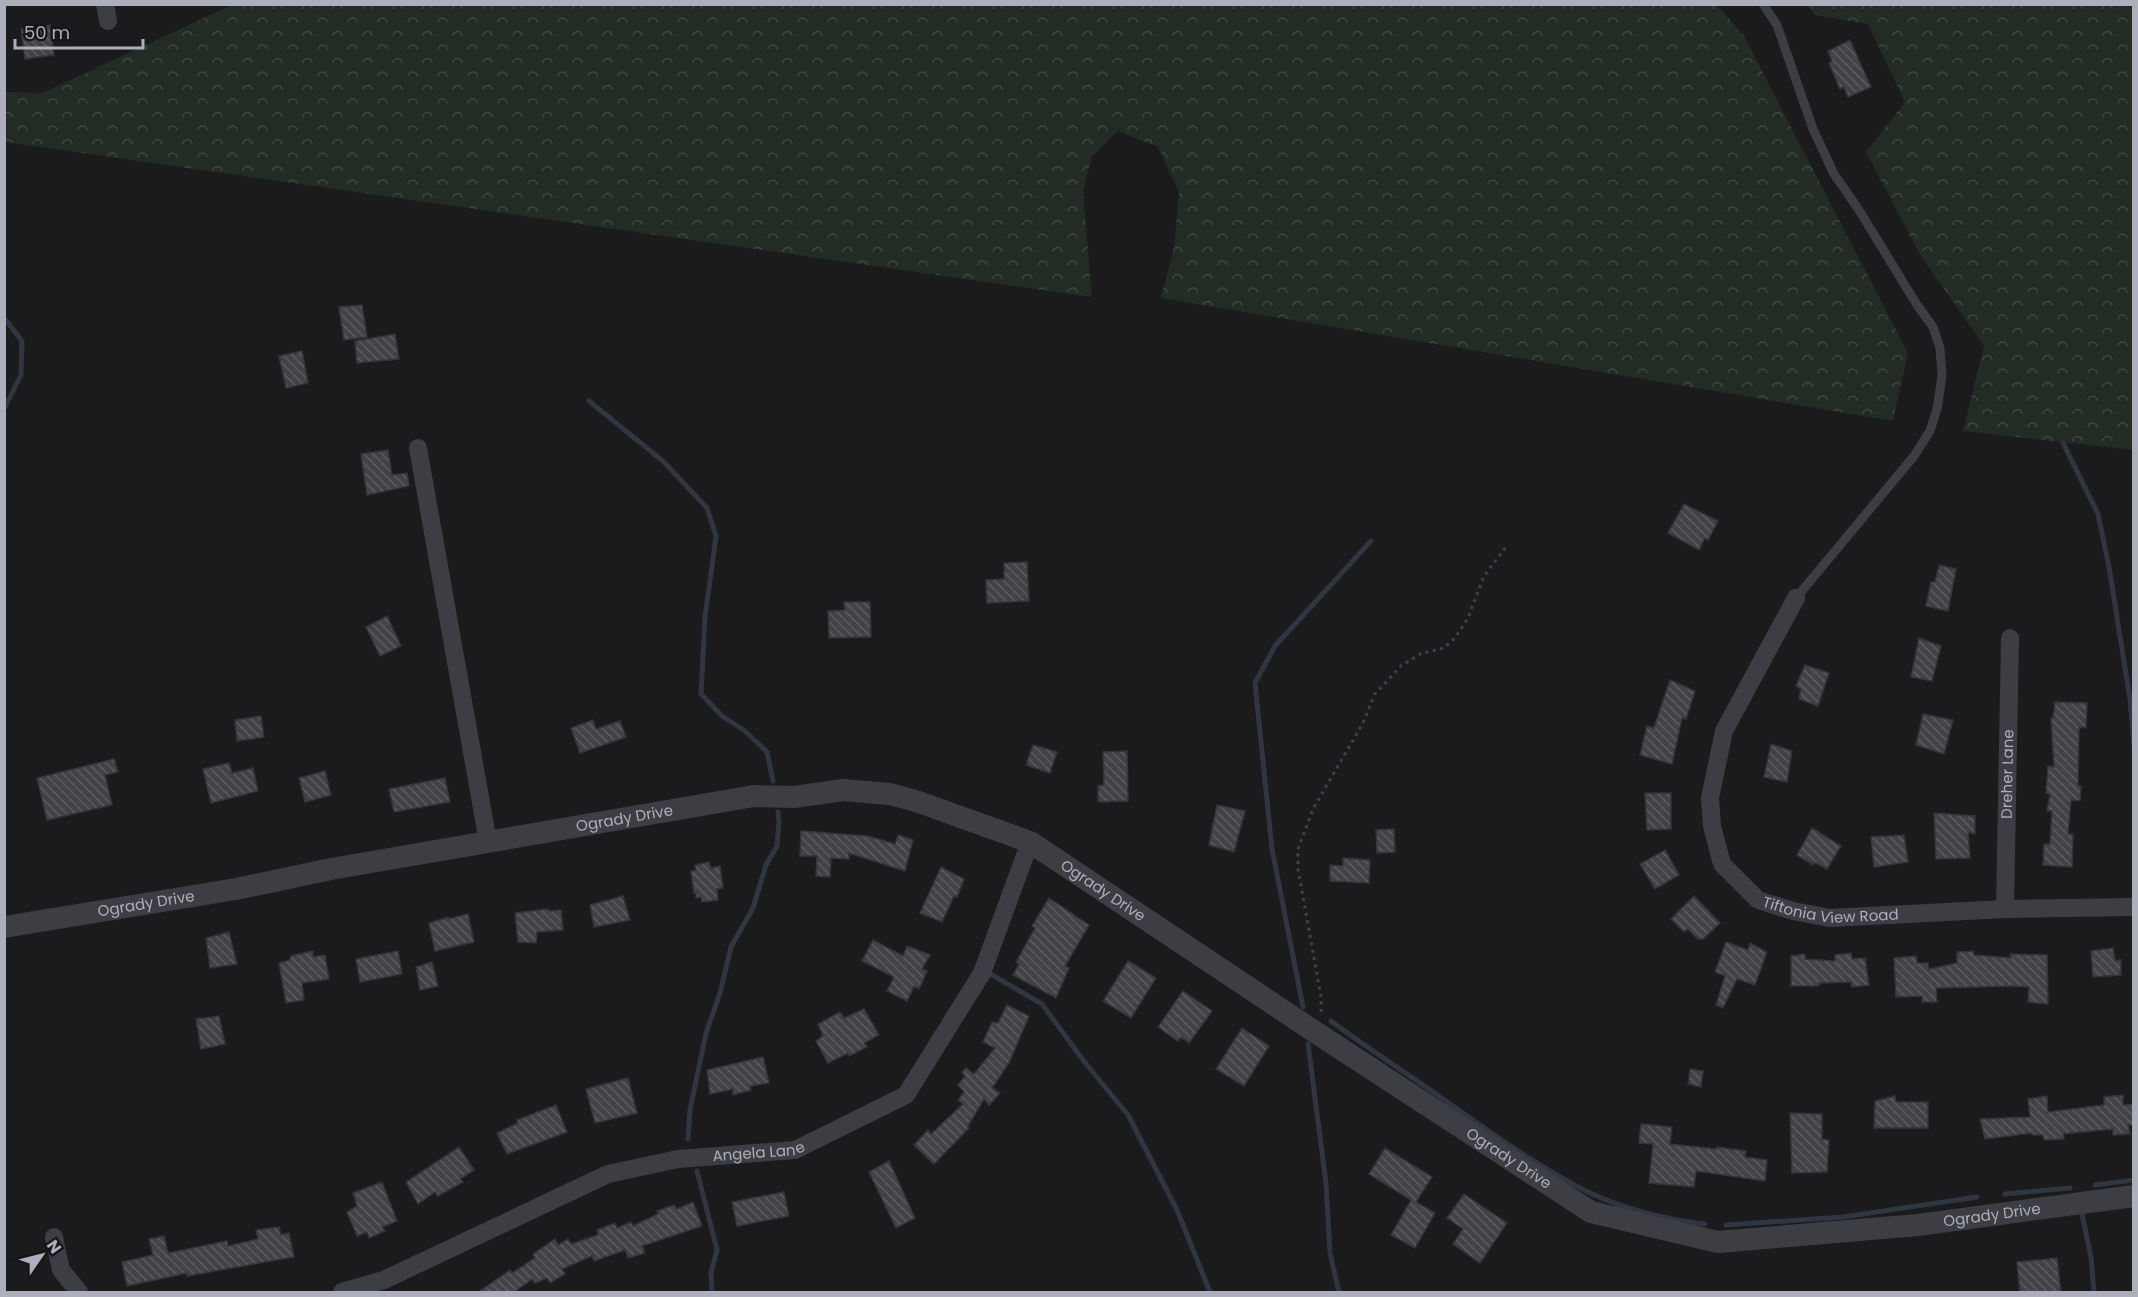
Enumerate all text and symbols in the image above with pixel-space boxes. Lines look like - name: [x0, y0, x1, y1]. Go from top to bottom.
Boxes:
- scale bar: [15, 12, 142, 50]
- text: 50 m: [24, 20, 70, 45]
- street label: Dreher Lane: [1996, 729, 2018, 819]
- street label: Ogrady Drive: [574, 799, 674, 837]
- street label: Ogrady Drive: [1057, 854, 1150, 926]
- street label: Ogrady Drive: [96, 885, 196, 922]
- street label: Tiftonia View Road: [1760, 891, 1899, 928]
- street label: Ogrady Drive: [1462, 1122, 1556, 1193]
- street label: Angela Lane: [712, 1136, 808, 1166]
- street label: Ogrady Drive: [1942, 1198, 2042, 1232]
- north arrow: [12, 1225, 72, 1285]
- text: N: [41, 1235, 67, 1258]

